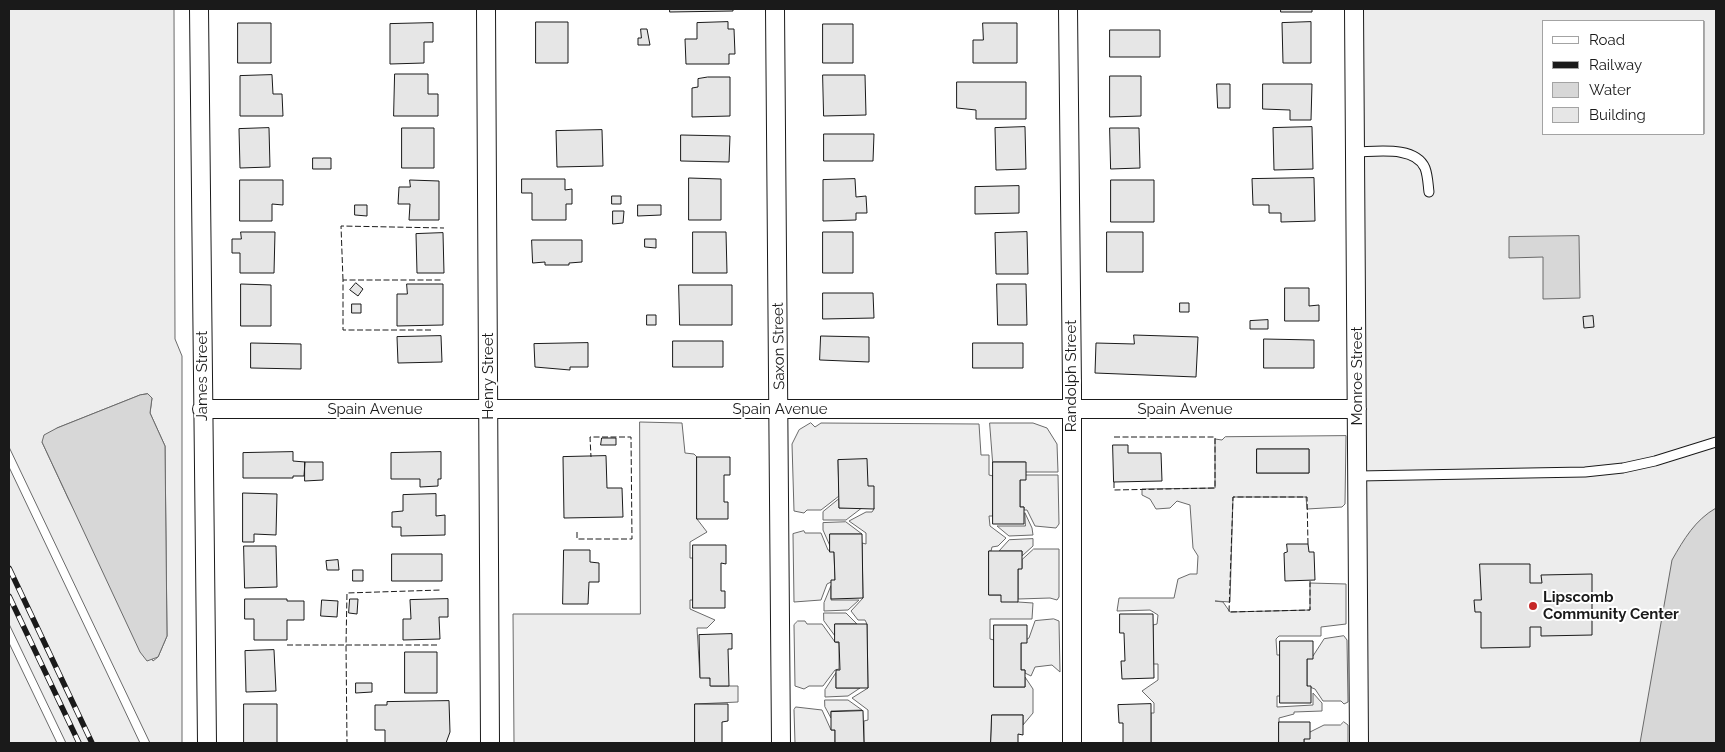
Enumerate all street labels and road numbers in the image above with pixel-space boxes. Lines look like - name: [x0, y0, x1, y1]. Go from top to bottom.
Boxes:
- street label: Saxon Street: [769, 302, 789, 390]
- street label: Randolph Street: [1062, 320, 1080, 432]
- street label: Monroe Street: [1348, 327, 1366, 425]
- street label: James Street: [193, 331, 211, 421]
- street label: Henry Street: [479, 332, 497, 420]
- street label: Spain Avenue: [327, 400, 423, 418]
- street label: Spain Avenue: [732, 400, 828, 418]
- street label: Spain Avenue: [1137, 400, 1233, 418]

